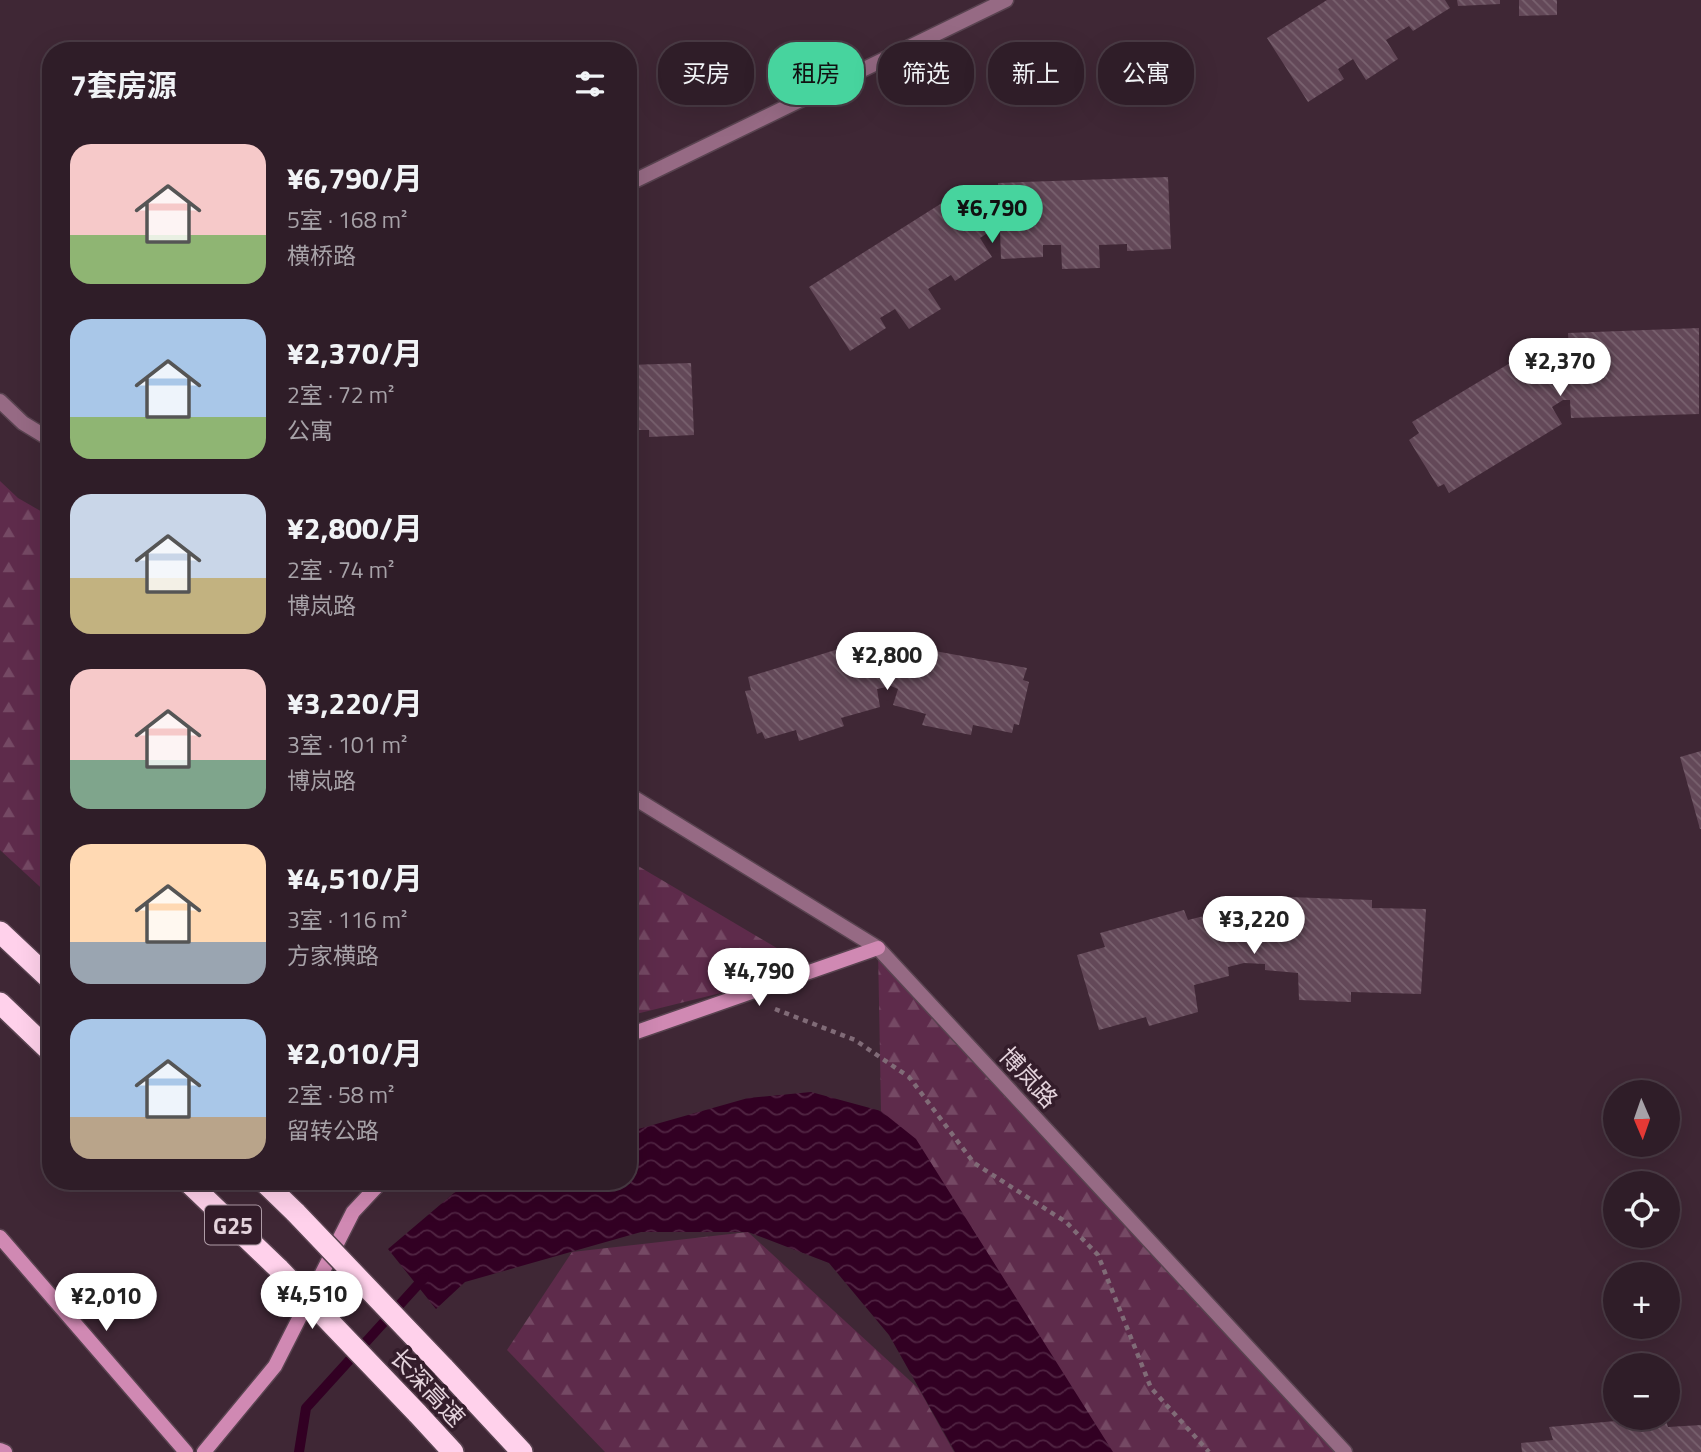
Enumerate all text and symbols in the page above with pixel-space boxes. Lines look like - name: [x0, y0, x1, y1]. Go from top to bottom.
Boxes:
- chip: 买房: [658, 42, 754, 105]
- chip: 租房: [768, 42, 864, 105]
- chip: 筛选: [878, 42, 974, 105]
- chip: 新上: [988, 42, 1084, 105]
- chip: 公寓: [1098, 42, 1194, 105]
- text: 7套房源: [70, 62, 177, 108]
- icon: filters: [571, 65, 609, 103]
- text: ¥6,790/月: [287, 155, 423, 201]
- icon: home: [126, 172, 210, 256]
- pin: ¥6,790: [935, 186, 1049, 245]
- text: ¥6,790: [957, 190, 1027, 225]
- text: 5室 · 168 m²: [287, 202, 407, 237]
- text: 横桥路: [287, 238, 356, 273]
- text: ¥2,370/月: [287, 330, 423, 376]
- pin: ¥2,370: [1503, 338, 1617, 398]
- text: ¥2,370: [1525, 343, 1595, 378]
- icon: home: [126, 347, 210, 431]
- text: 2室 · 72 m²: [287, 377, 394, 412]
- text: 公寓: [287, 413, 333, 448]
- text: ¥2,800/月: [287, 505, 423, 551]
- icon: home: [126, 522, 210, 606]
- text: 2室 · 74 m²: [287, 552, 394, 587]
- text: 博岚路: [287, 588, 356, 623]
- pin: ¥2,800: [830, 632, 944, 692]
- text: ¥2,800: [852, 637, 922, 672]
- text: ¥3,220/月: [287, 680, 423, 726]
- icon: home: [126, 697, 210, 781]
- text: 3室 · 101 m²: [287, 727, 407, 762]
- text: 博岚路: [287, 763, 356, 798]
- text: ¥4,510/月: [287, 855, 423, 901]
- icon: home: [126, 872, 210, 956]
- pin: ¥3,220: [1197, 897, 1311, 956]
- text: ¥3,220: [1219, 901, 1289, 936]
- text: 3室 · 116 m²: [287, 902, 407, 937]
- text: 方家横路: [287, 938, 379, 973]
- pin: ¥4,790: [702, 948, 816, 1008]
- text: ¥4,790: [724, 953, 794, 988]
- text: ¥2,010/月: [287, 1030, 423, 1076]
- street label: 博岚路: [991, 1038, 1067, 1116]
- icon: home: [126, 1047, 210, 1131]
- text: 2室 · 58 m²: [287, 1077, 394, 1112]
- north arrow: [1603, 1080, 1680, 1157]
- map controls: [1603, 1080, 1680, 1430]
- text: 留转公路: [287, 1113, 379, 1148]
- button: locate: [1603, 1171, 1680, 1248]
- road number: G25: [205, 1206, 261, 1244]
- button: +: [1603, 1262, 1680, 1339]
- pin: ¥4,510: [255, 1272, 369, 1331]
- pin: ¥2,010: [49, 1274, 163, 1333]
- text: ¥4,510: [277, 1276, 347, 1311]
- text: ¥2,010: [71, 1278, 141, 1313]
- street label: 长深高速: [382, 1340, 474, 1434]
- button: −: [1603, 1353, 1680, 1430]

